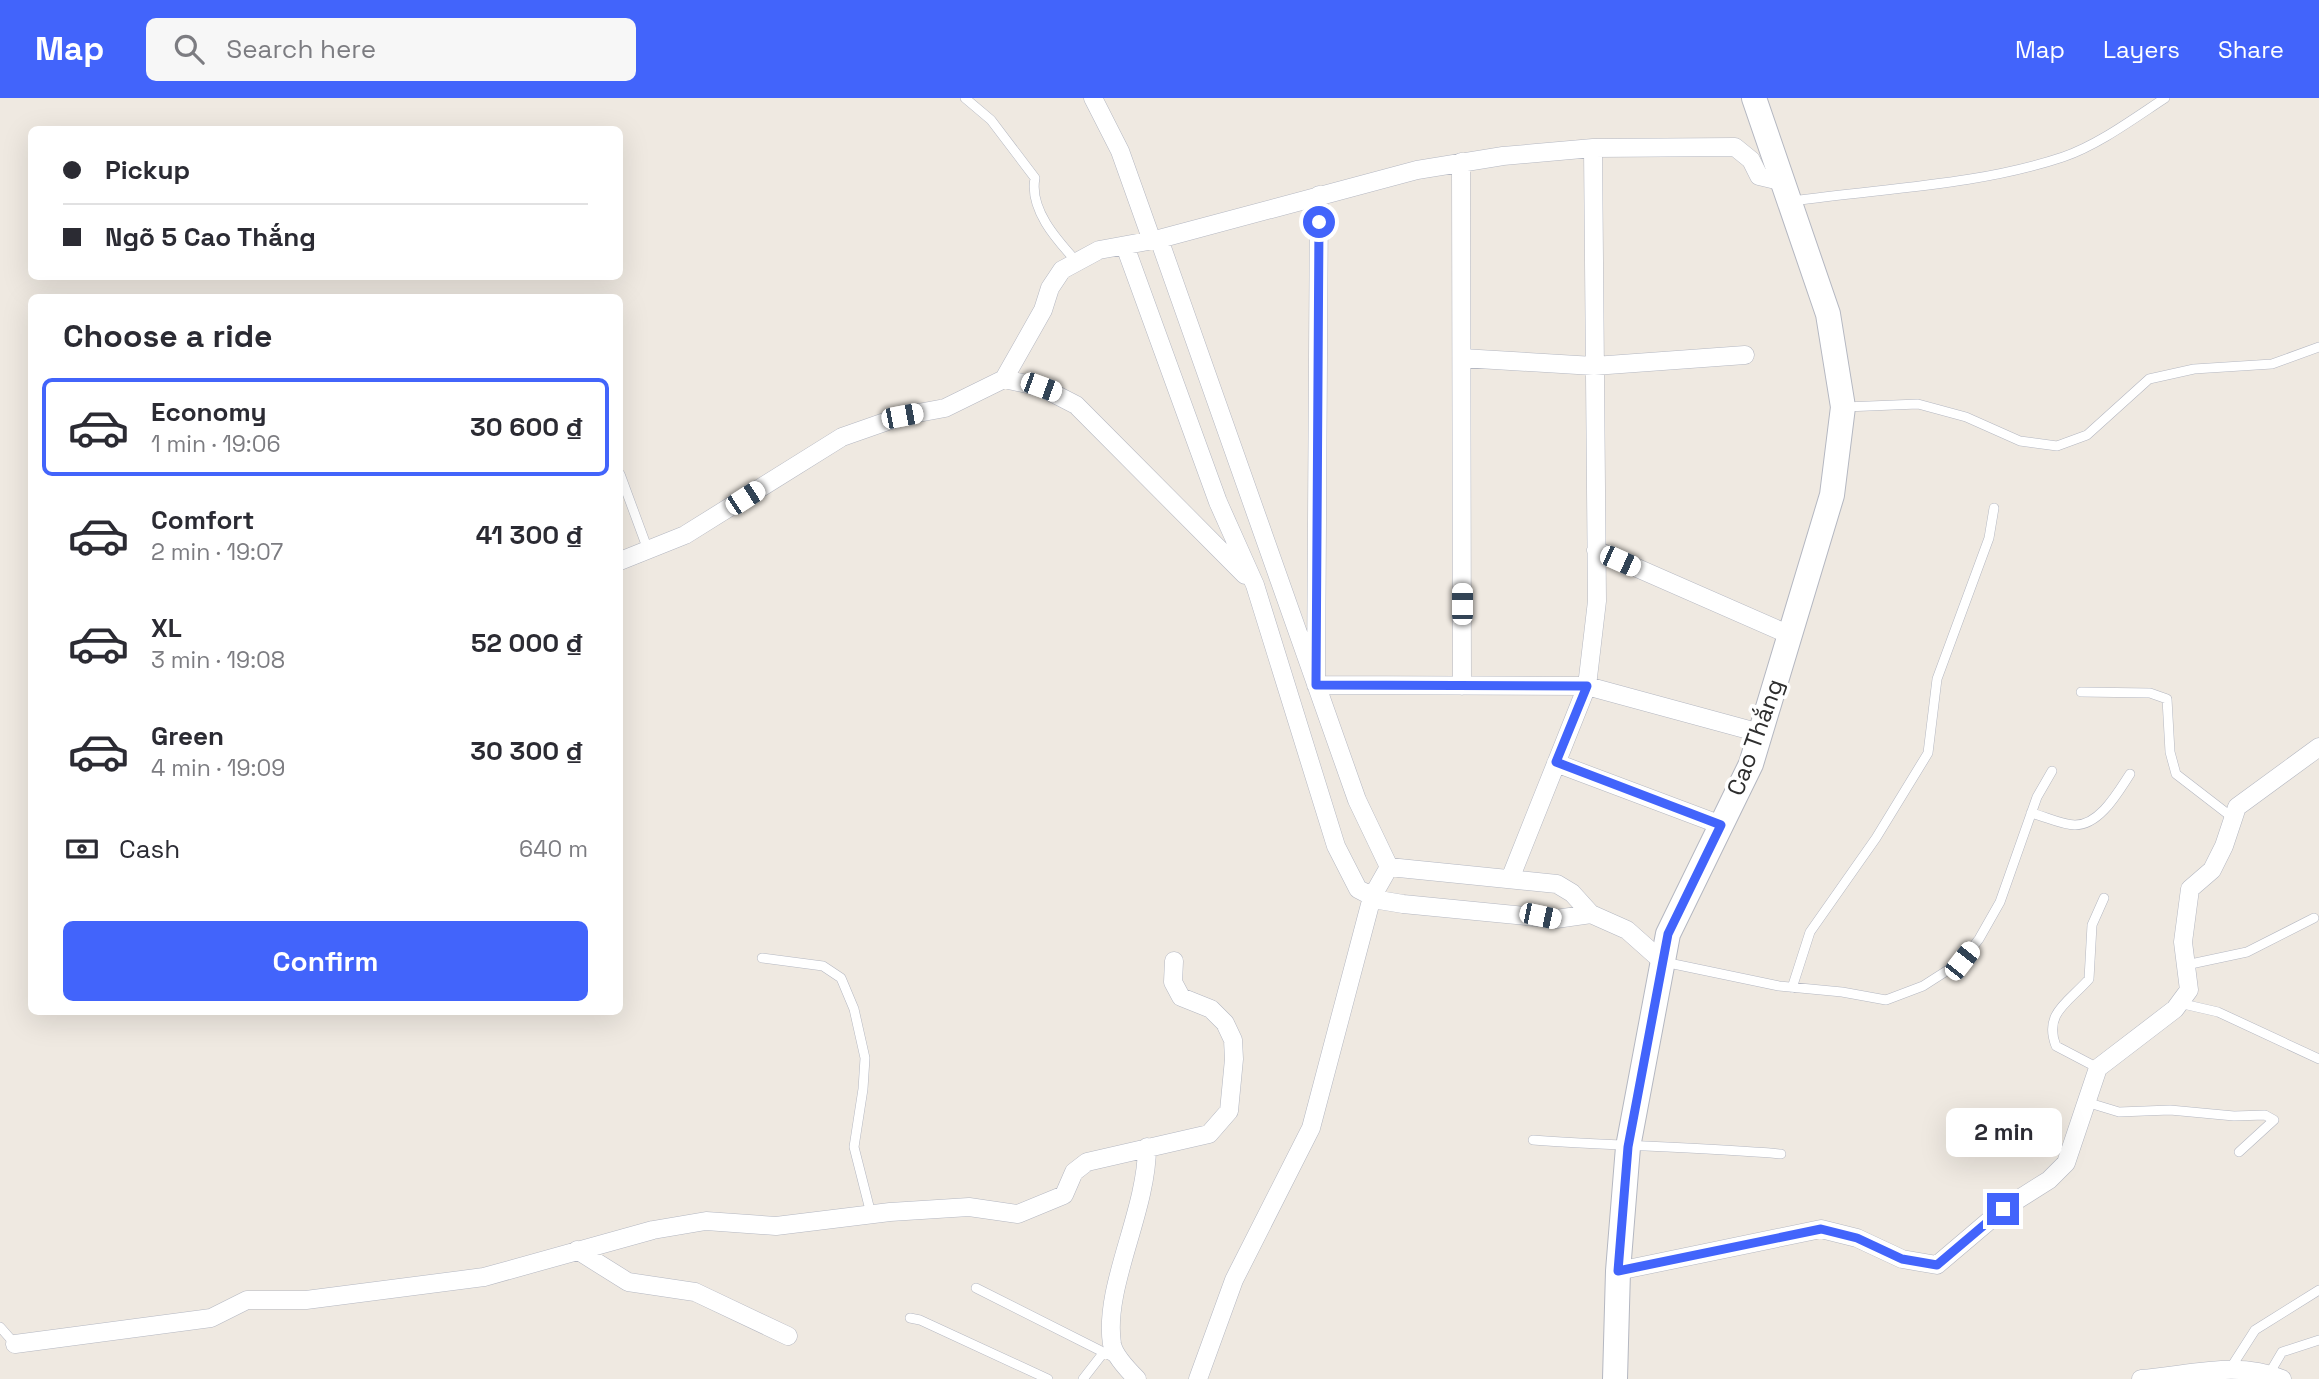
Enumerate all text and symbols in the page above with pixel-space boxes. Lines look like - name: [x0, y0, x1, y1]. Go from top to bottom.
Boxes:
- search box: [146, 18, 636, 81]
- text: Map: [35, 28, 104, 70]
- icon: search: [170, 30, 208, 68]
- text: Search here: [226, 32, 376, 66]
- text: Map: [2015, 34, 2065, 65]
- text: Layers: [2103, 34, 2180, 65]
- text: Share: [2218, 34, 2284, 65]
- text: Pickup: [105, 153, 190, 187]
- route start: [1303, 206, 1335, 238]
- text: Ngõ 5 Cao Thắng: [105, 220, 316, 254]
- text: Choose a ride: [63, 316, 273, 356]
- car: [1018, 370, 1065, 404]
- text: Economy: [151, 395, 267, 429]
- icon: car: [67, 396, 130, 459]
- car: [880, 402, 925, 430]
- text: 30 600 ₫: [470, 410, 584, 444]
- text: 1 min · 19:06: [151, 429, 281, 459]
- car: [722, 478, 769, 518]
- text: Comfort: [151, 503, 254, 537]
- icon: car: [67, 504, 130, 567]
- text: 41 300 ₫: [476, 518, 584, 552]
- text: 2 min · 19:07: [151, 537, 283, 567]
- car: [1597, 543, 1644, 579]
- car: [1452, 583, 1473, 625]
- text: XL: [151, 611, 182, 645]
- icon: car: [67, 612, 130, 675]
- text: 52 000 ₫: [471, 626, 584, 660]
- text: 3 min · 19:08: [151, 645, 285, 675]
- street label: Cao Thắng: [1720, 674, 1790, 800]
- text: Green: [151, 719, 224, 753]
- icon: car: [67, 720, 130, 783]
- text: 30 300 ₫: [470, 734, 584, 768]
- text: 4 min · 19:09: [151, 753, 285, 783]
- icon: cash: [63, 830, 101, 868]
- text: Cash: [119, 832, 180, 866]
- text: 640 m: [519, 834, 588, 864]
- car: [1518, 901, 1563, 931]
- button: Confirm: [63, 921, 588, 1001]
- car: [1941, 938, 1984, 984]
- callout: 2 min: [1945, 1108, 2061, 1156]
- text: 2 min: [1974, 1117, 2034, 1147]
- route end: [1987, 1193, 2019, 1225]

